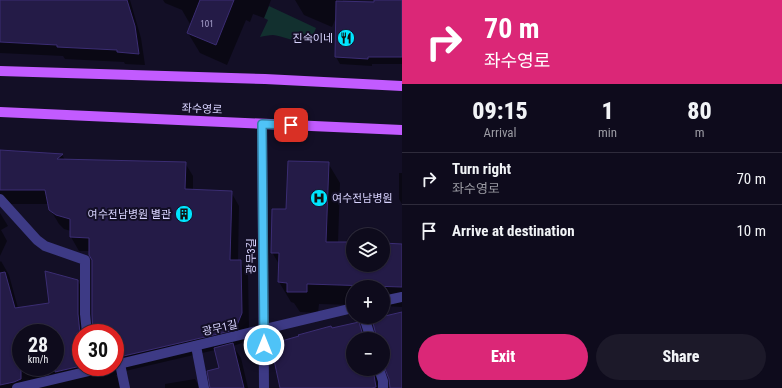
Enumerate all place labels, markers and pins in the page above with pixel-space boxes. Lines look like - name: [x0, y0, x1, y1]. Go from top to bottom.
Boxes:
- restaurant icon: 진숙이네: [336, 28, 356, 48]
- place label: 진숙이네: [293, 32, 333, 45]
- pin: [274, 108, 308, 142]
- hospital icon: 여수전남병원: [309, 188, 329, 208]
- place label: 여수전남병원: [332, 192, 393, 205]
- building icon: 여수전남병원 별관: [174, 204, 194, 224]
- place label: 여수전남병원 별관: [88, 208, 171, 221]

